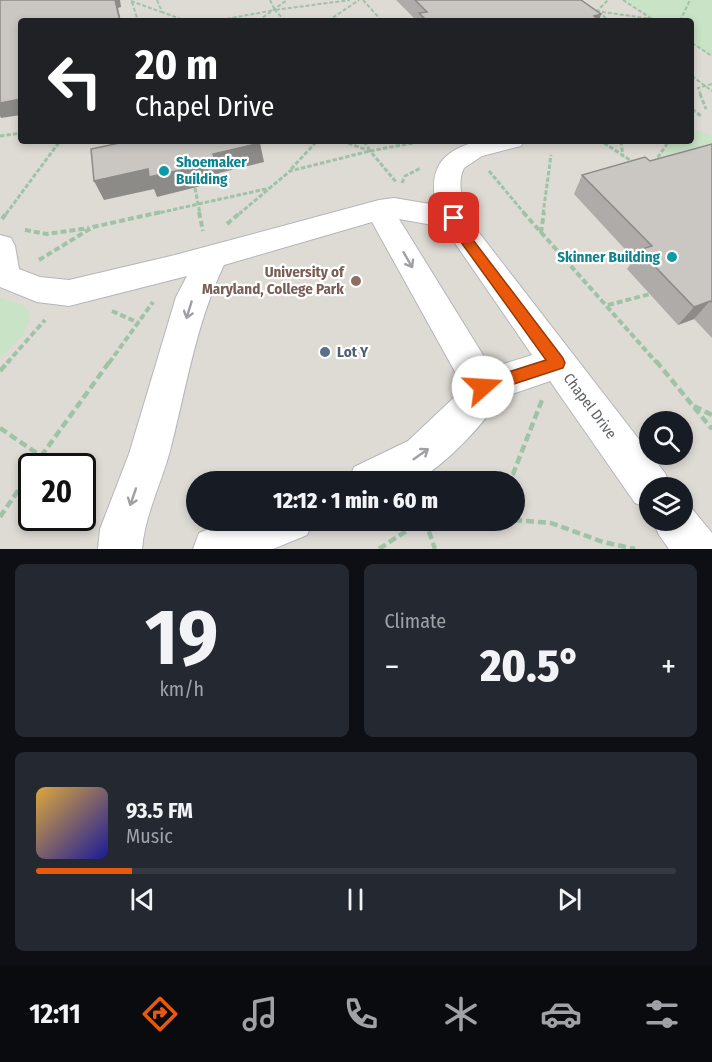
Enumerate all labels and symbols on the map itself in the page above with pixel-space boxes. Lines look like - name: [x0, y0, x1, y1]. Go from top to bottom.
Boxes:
- place label: Shoemaker Building: [176, 153, 247, 188]
- marker: Shoemaker Building: [157, 164, 171, 178]
- pin: [428, 192, 479, 243]
- place label: Skinner Building: [557, 248, 661, 266]
- marker: Skinner Building: [665, 250, 679, 264]
- one-way arrow: [403, 251, 415, 268]
- place label: University of Maryland, College Park: [202, 263, 345, 298]
- marker: University of Maryland, College Park: [349, 274, 363, 288]
- one-way arrow: [183, 300, 194, 319]
- place label: Lot Y: [337, 343, 369, 361]
- marker: Lot Y: [318, 345, 332, 359]
- position arrow: [451, 355, 515, 419]
- street label: Chapel Drive: [560, 370, 620, 442]
- one-way arrow: [412, 448, 428, 460]
- speed limit sign: 20: [18, 453, 96, 531]
- one-way arrow: [127, 487, 138, 506]

